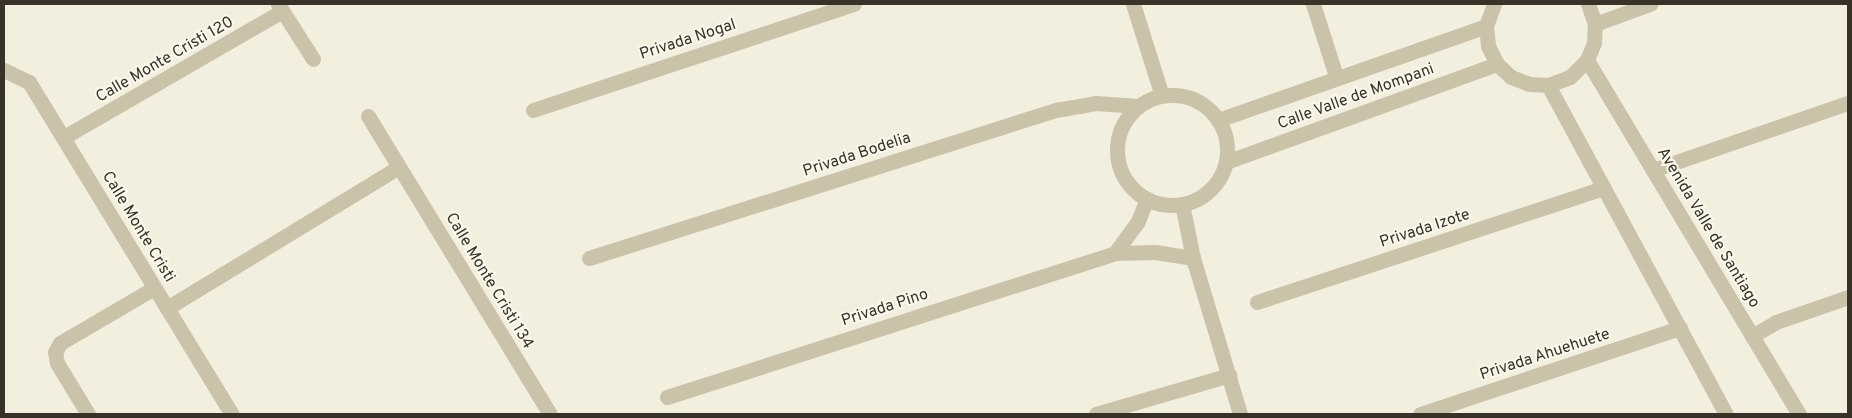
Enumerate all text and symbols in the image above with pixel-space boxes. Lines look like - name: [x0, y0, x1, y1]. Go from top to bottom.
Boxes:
- street label: Calle Monte Cristi 120: [93, 13, 237, 107]
- street label: Privada Nogal: [637, 15, 739, 65]
- street label: Calle Valle de Mompani: [1275, 60, 1437, 134]
- street label: Privada Bodelia: [801, 129, 913, 181]
- street label: Avenida Valle de Santiago: [1652, 144, 1764, 312]
- street label: Calle Monte Cristi: [97, 168, 179, 286]
- street label: Privada Izote: [1377, 205, 1473, 253]
- street label: Calle Monte Cristi 134: [441, 210, 537, 352]
- street label: Privada Pino: [839, 285, 931, 331]
- street label: Privada Ahuehuete: [1477, 325, 1613, 385]

